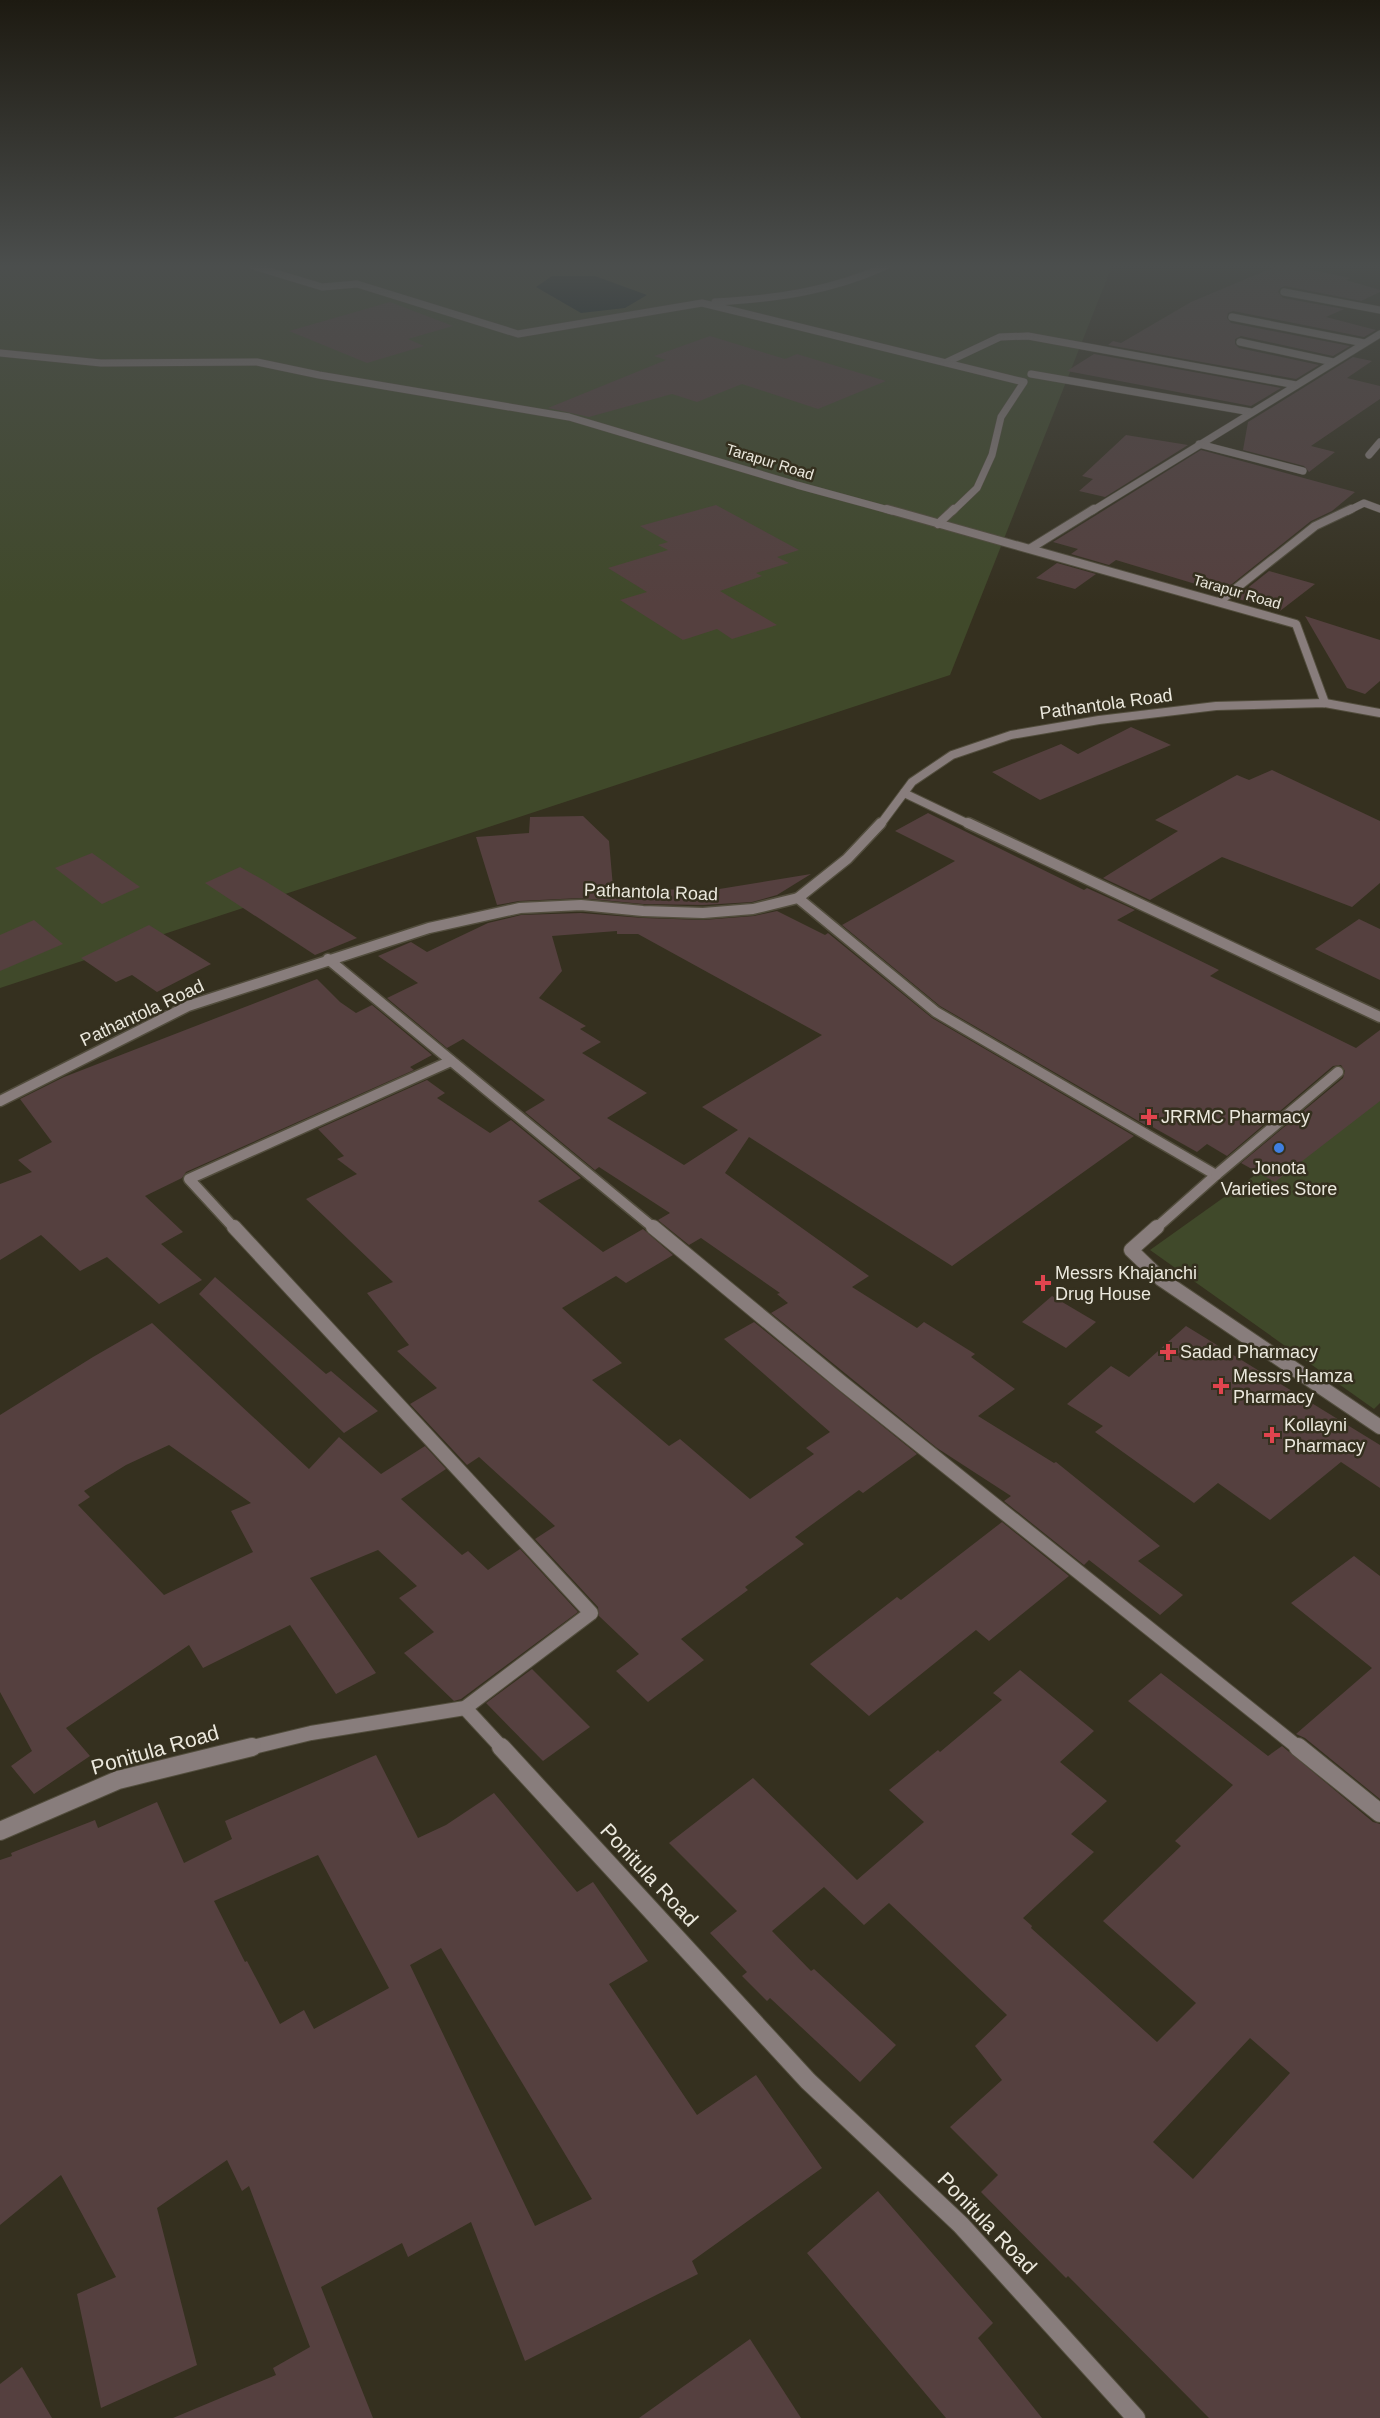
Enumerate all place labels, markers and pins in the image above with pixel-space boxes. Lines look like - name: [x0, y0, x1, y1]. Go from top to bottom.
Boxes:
- place label: JRRMC Pharmacy: [1161, 1107, 1310, 1127]
- marker: JRRMC Pharmacy: [1142, 1110, 1156, 1124]
- marker: Jonota Varieties Store: [1272, 1141, 1286, 1155]
- place label: Jonota Varieties Store: [1221, 1158, 1337, 1199]
- place label: Messrs Khajanchi Drug House: [1055, 1263, 1197, 1304]
- marker: Messrs Khajanchi Drug House: [1036, 1276, 1050, 1290]
- place label: Sadad Pharmacy: [1180, 1342, 1318, 1362]
- marker: Sadad Pharmacy: [1161, 1345, 1175, 1359]
- place label: Messrs Hamza Pharmacy: [1233, 1366, 1354, 1407]
- marker: Messrs Hamza Pharmacy: [1214, 1379, 1228, 1393]
- place label: Kollayni Pharmacy: [1284, 1415, 1365, 1456]
- marker: Kollayni Pharmacy: [1265, 1428, 1279, 1442]

